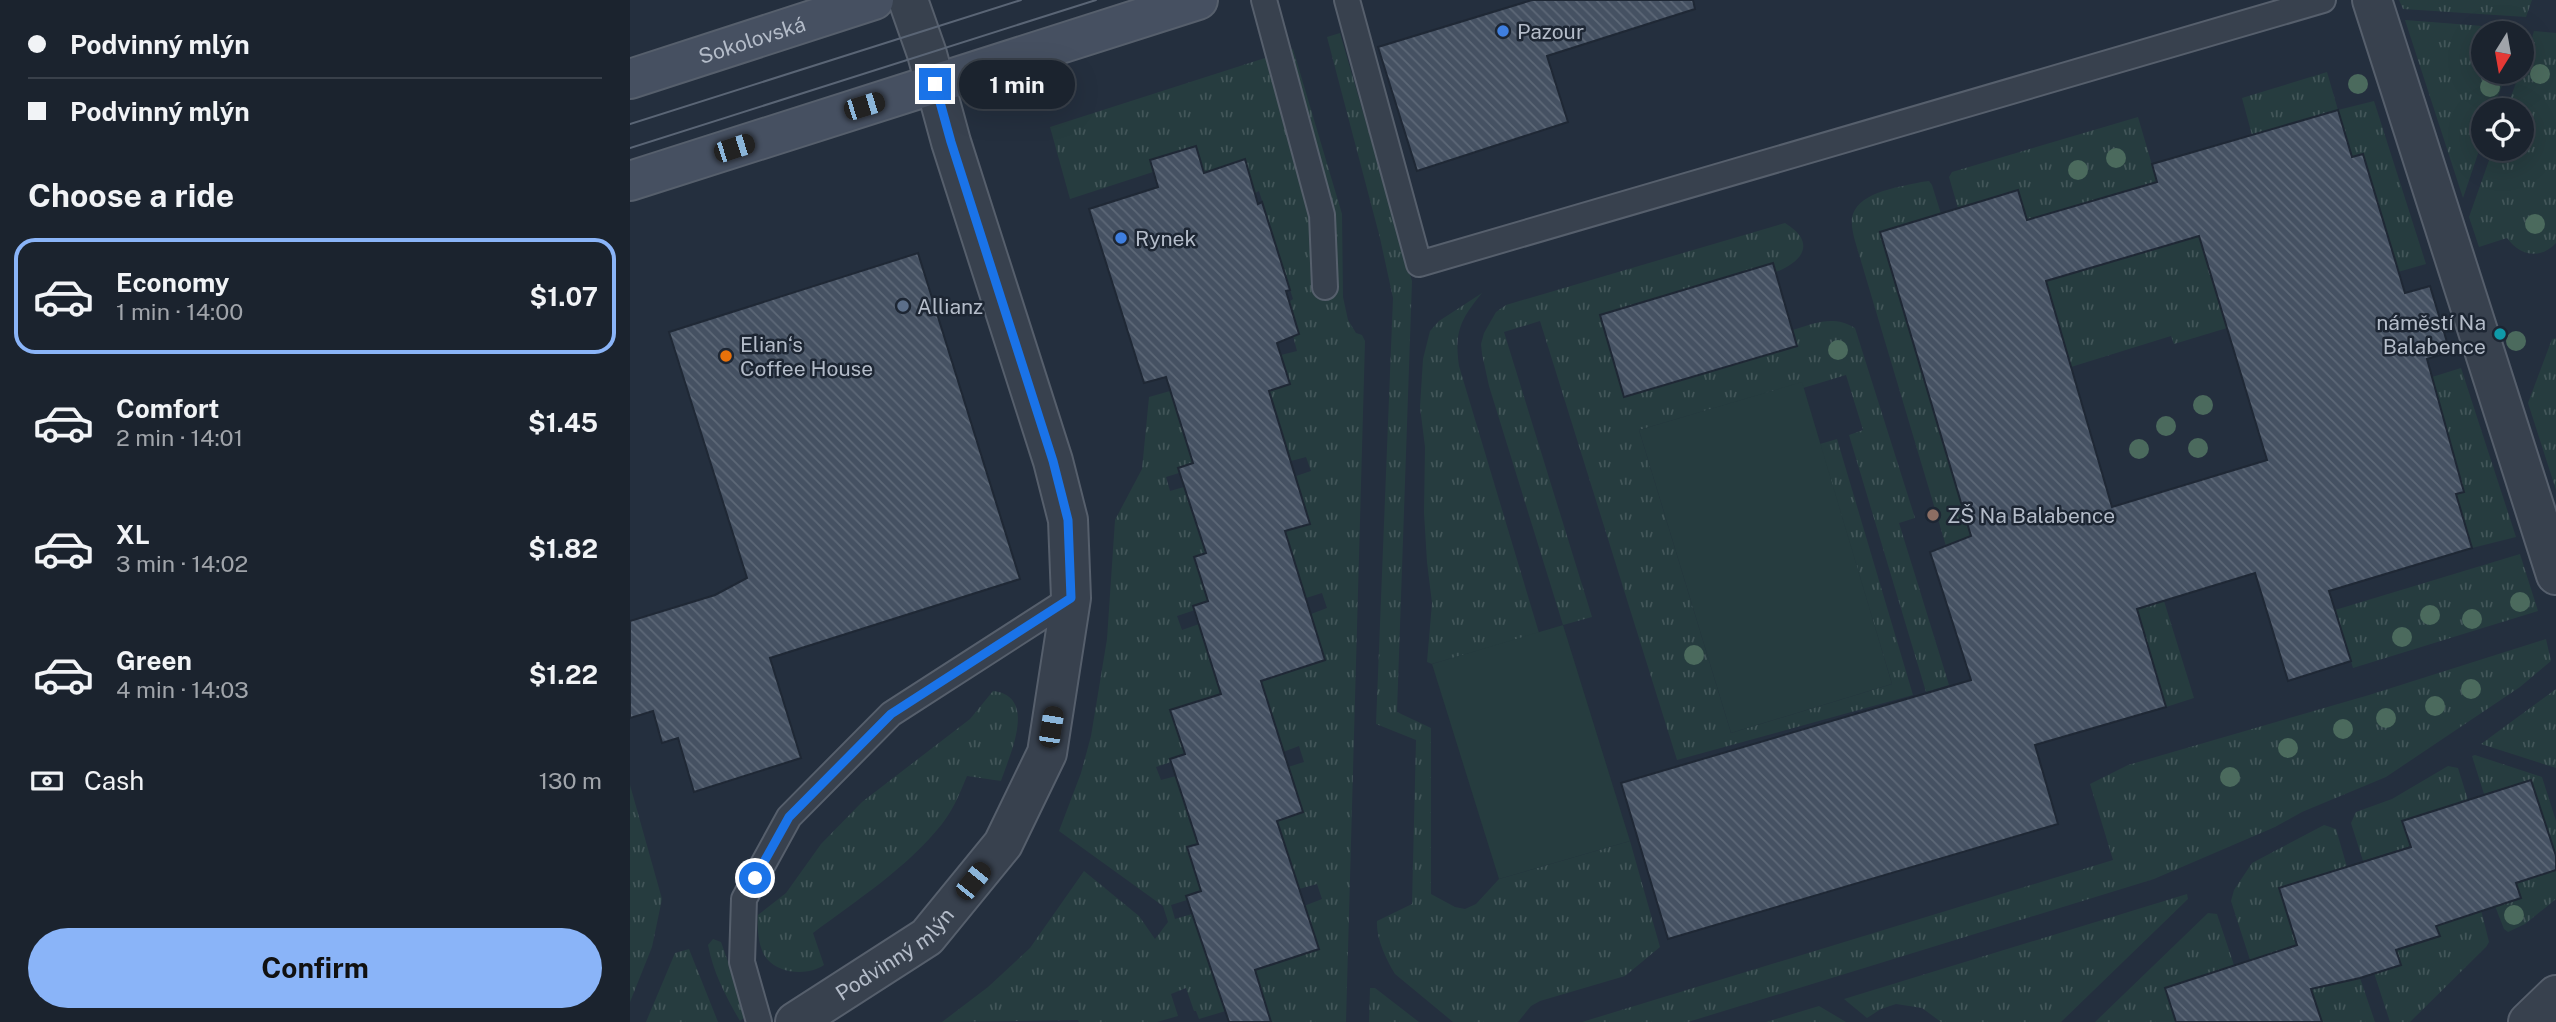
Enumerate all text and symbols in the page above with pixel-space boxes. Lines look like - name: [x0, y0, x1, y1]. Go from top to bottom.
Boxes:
- street label: Sokolovská: [695, 11, 808, 69]
- place label: Pazour: [1517, 19, 1584, 44]
- north arrow: [2471, 21, 2534, 84]
- map controls: [2471, 21, 2534, 161]
- marker: Pazour: [1495, 23, 1511, 39]
- text: Podvinný mlýn: [70, 29, 250, 60]
- callout: 1 min: [960, 60, 1075, 108]
- route end: [919, 68, 951, 100]
- text: 1 min: [989, 71, 1045, 98]
- car: [841, 90, 888, 122]
- text: Podvinný mlýn: [70, 96, 250, 127]
- button: locate: [2471, 98, 2534, 161]
- car: [711, 132, 758, 164]
- text: Choose a ride: [28, 177, 234, 214]
- place label: Rynek: [1135, 226, 1196, 251]
- marker: Rynek: [1113, 230, 1129, 246]
- icon: car: [32, 265, 95, 328]
- text: Economy: [116, 267, 229, 298]
- text: $1.07: [530, 281, 598, 312]
- place label: Allianz: [917, 294, 983, 319]
- text: 1 min · 14:00: [116, 298, 243, 325]
- marker: Allianz: [895, 298, 911, 314]
- place label: náměstí Na Balabence: [2376, 310, 2486, 359]
- marker: náměstí Na Balabence: [2492, 326, 2508, 342]
- place label: Elian‘s Coffee House: [740, 332, 873, 381]
- marker: Elian‘s Coffee House: [718, 348, 734, 364]
- icon: car: [32, 391, 95, 454]
- text: Comfort: [116, 393, 219, 424]
- text: $1.45: [528, 407, 598, 438]
- text: 2 min · 14:01: [116, 424, 243, 451]
- place label: ZŠ Na Balabence: [1947, 503, 2115, 528]
- marker: ZŠ Na Balabence: [1925, 507, 1941, 523]
- icon: car: [32, 517, 95, 580]
- text: XL: [116, 519, 150, 550]
- text: $1.82: [528, 533, 598, 564]
- text: 3 min · 14:02: [116, 550, 248, 577]
- icon: car: [32, 643, 95, 706]
- text: Green: [116, 645, 192, 676]
- text: $1.22: [529, 659, 598, 690]
- text: 4 min · 14:03: [116, 676, 249, 703]
- car: [1038, 705, 1065, 749]
- icon: cash: [28, 762, 66, 800]
- text: Cash: [84, 765, 144, 796]
- text: 130 m: [539, 767, 602, 794]
- car: [952, 858, 995, 904]
- route start: [739, 862, 771, 894]
- street label: Podvinný mlýn: [831, 902, 959, 1005]
- button: Confirm: [28, 928, 602, 1008]

